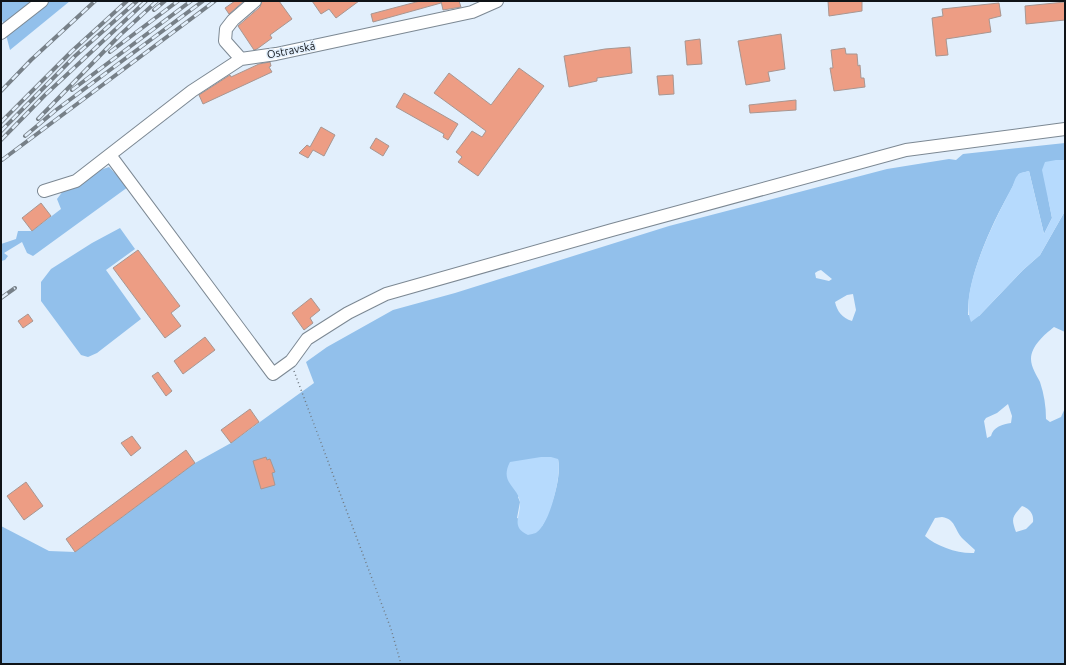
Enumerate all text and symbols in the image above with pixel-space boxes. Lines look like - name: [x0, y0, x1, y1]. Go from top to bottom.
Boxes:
- street label: Ostravská: [266, 39, 316, 61]

